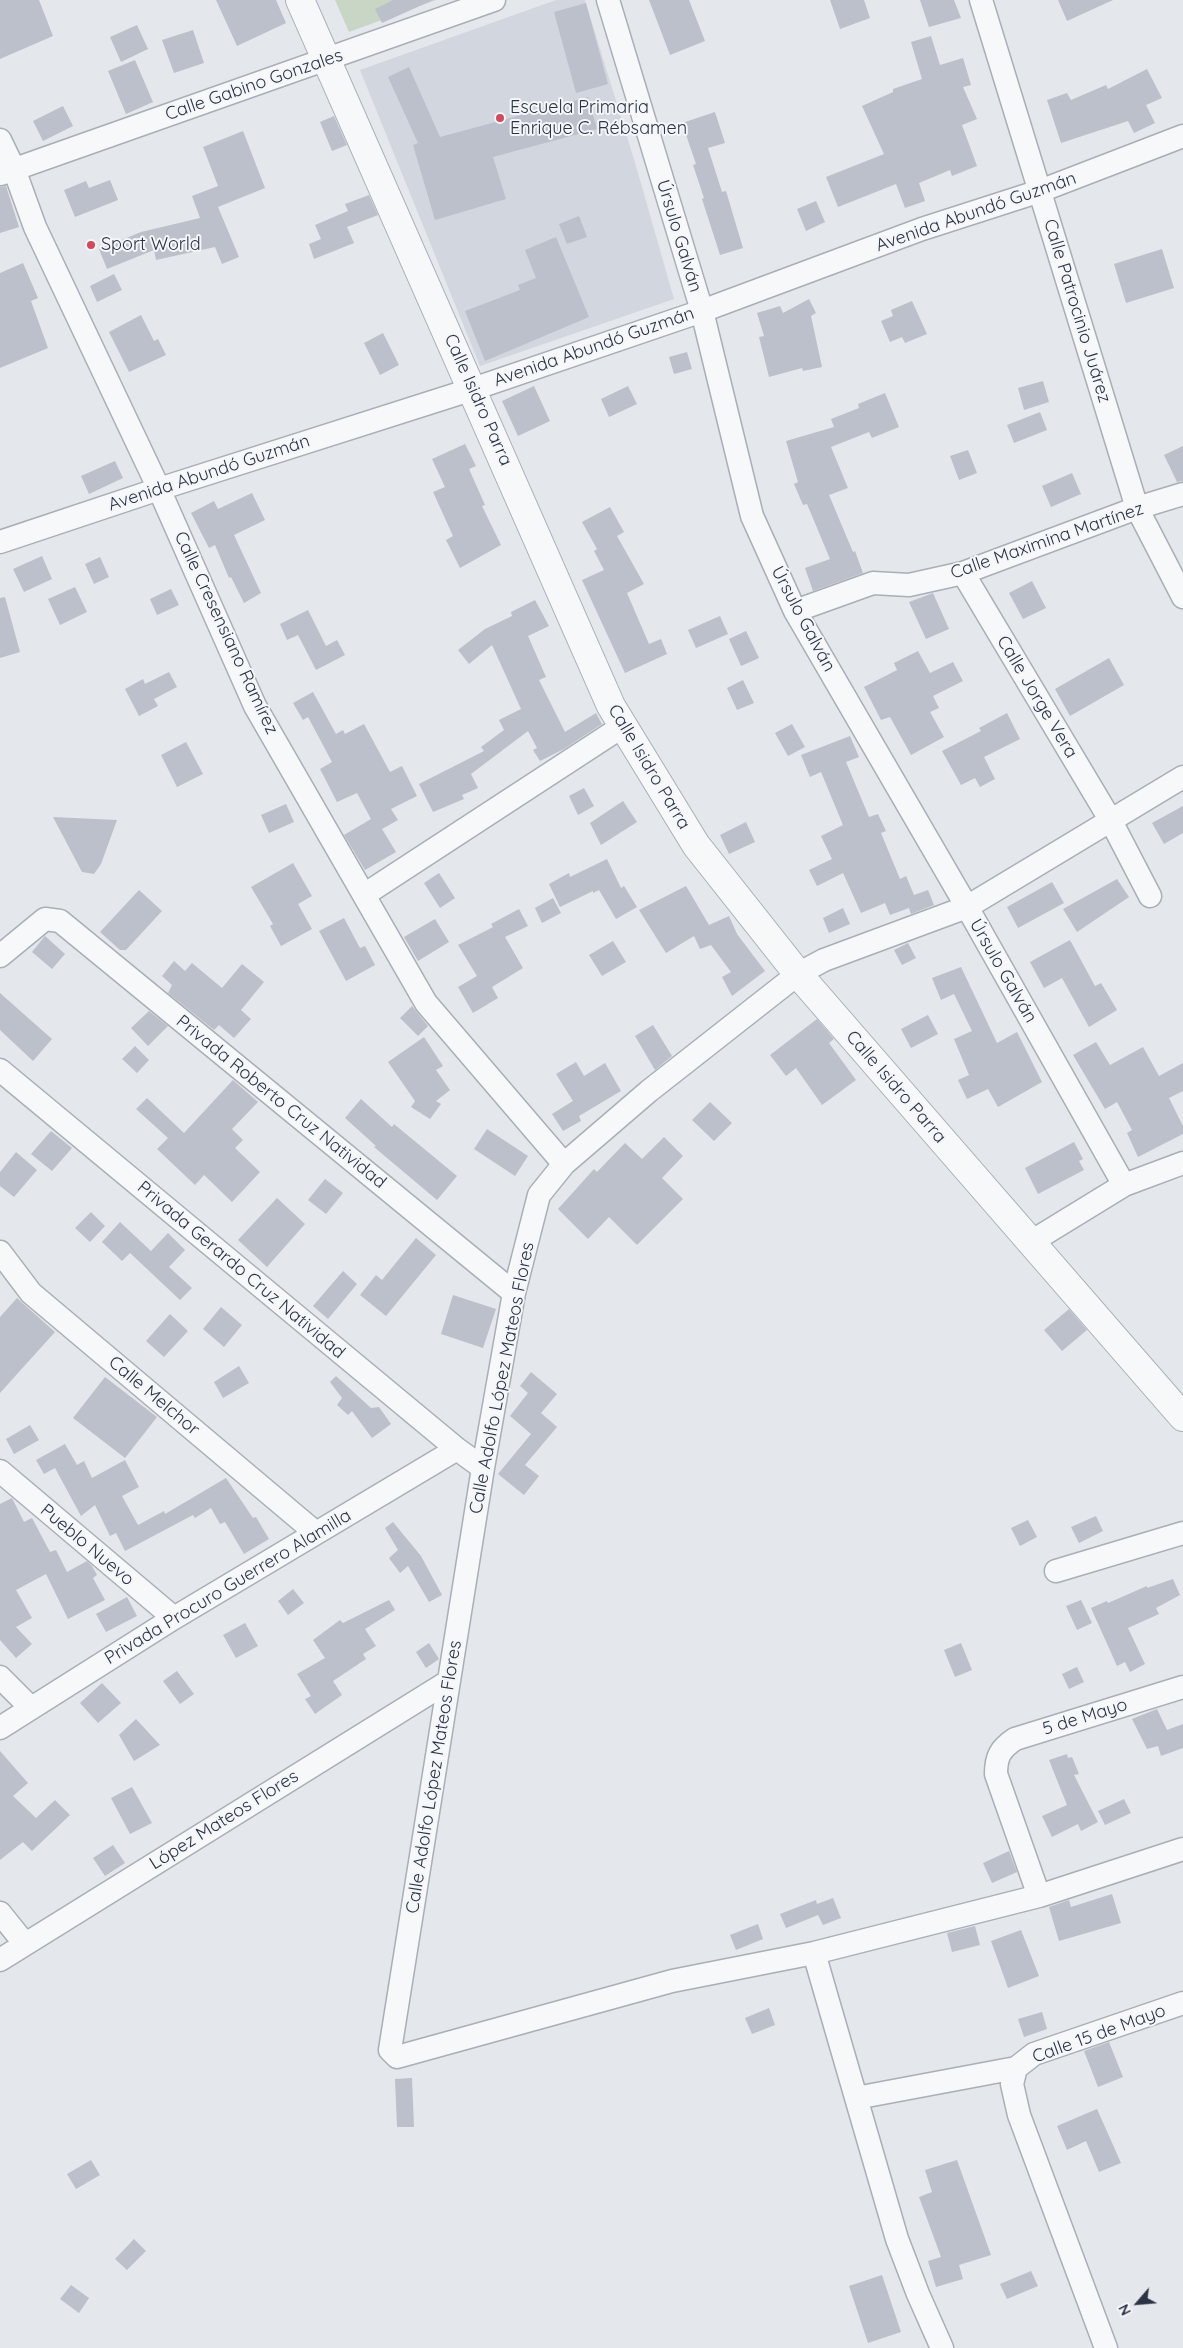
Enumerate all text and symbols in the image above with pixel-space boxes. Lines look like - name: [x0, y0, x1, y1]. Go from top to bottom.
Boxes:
- street label: Calle Gabino Gonzales: [162, 44, 346, 126]
- place label: Escuela Primaria Enrique C. Rébsamen: [510, 97, 687, 140]
- marker: Escuela Primaria Enrique C. Rébsamen: [494, 112, 506, 124]
- street label: Avenida Abundó Guzmán: [873, 167, 1079, 257]
- street label: Úrsulo Galván: [652, 177, 706, 295]
- street label: Calle Patrocinio Juárez: [1039, 217, 1115, 405]
- place label: Sport World: [101, 234, 201, 256]
- marker: Sport World: [85, 239, 97, 251]
- street label: Avenida Abundó Guzmán: [491, 302, 697, 392]
- street label: Calle Isidro Parra: [439, 331, 517, 469]
- street label: Avenida Abundó Guzmán: [105, 430, 313, 516]
- street label: Calle Maximina Martínez: [948, 498, 1146, 584]
- street label: Calle Cresensiano Ramírez: [169, 528, 283, 738]
- street label: Úrsulo Galván: [766, 563, 840, 675]
- street label: Calle Jorge Vera: [992, 632, 1082, 762]
- street label: Calle Isidro Parra: [603, 701, 695, 833]
- street label: Úrsulo Galván: [965, 915, 1041, 1027]
- street label: Privada Roberto Cruz Natividad: [172, 1011, 390, 1193]
- street label: Calle Isidro Parra: [841, 1026, 951, 1148]
- street label: Privada Gerardo Cruz Natividad: [133, 1177, 349, 1363]
- street label: Calle Adolfo López Mateos Flores: [465, 1240, 539, 1516]
- street label: Calle Melchor: [104, 1352, 204, 1440]
- street label: Pueblo Nuevo: [36, 1500, 138, 1590]
- street label: Privada Procuro Guerrero Alamilla: [101, 1505, 355, 1669]
- street label: Calle Adolfo López Mateos Flores: [402, 1639, 466, 1915]
- street label: 5 de Mayo: [1040, 1694, 1130, 1740]
- street label: López Mateos Flores: [146, 1765, 302, 1875]
- street label: Calle 15 de Mayo: [1030, 2000, 1168, 2068]
- north arrow: [1113, 2278, 1163, 2328]
- text: N: [1114, 2301, 1135, 2318]

